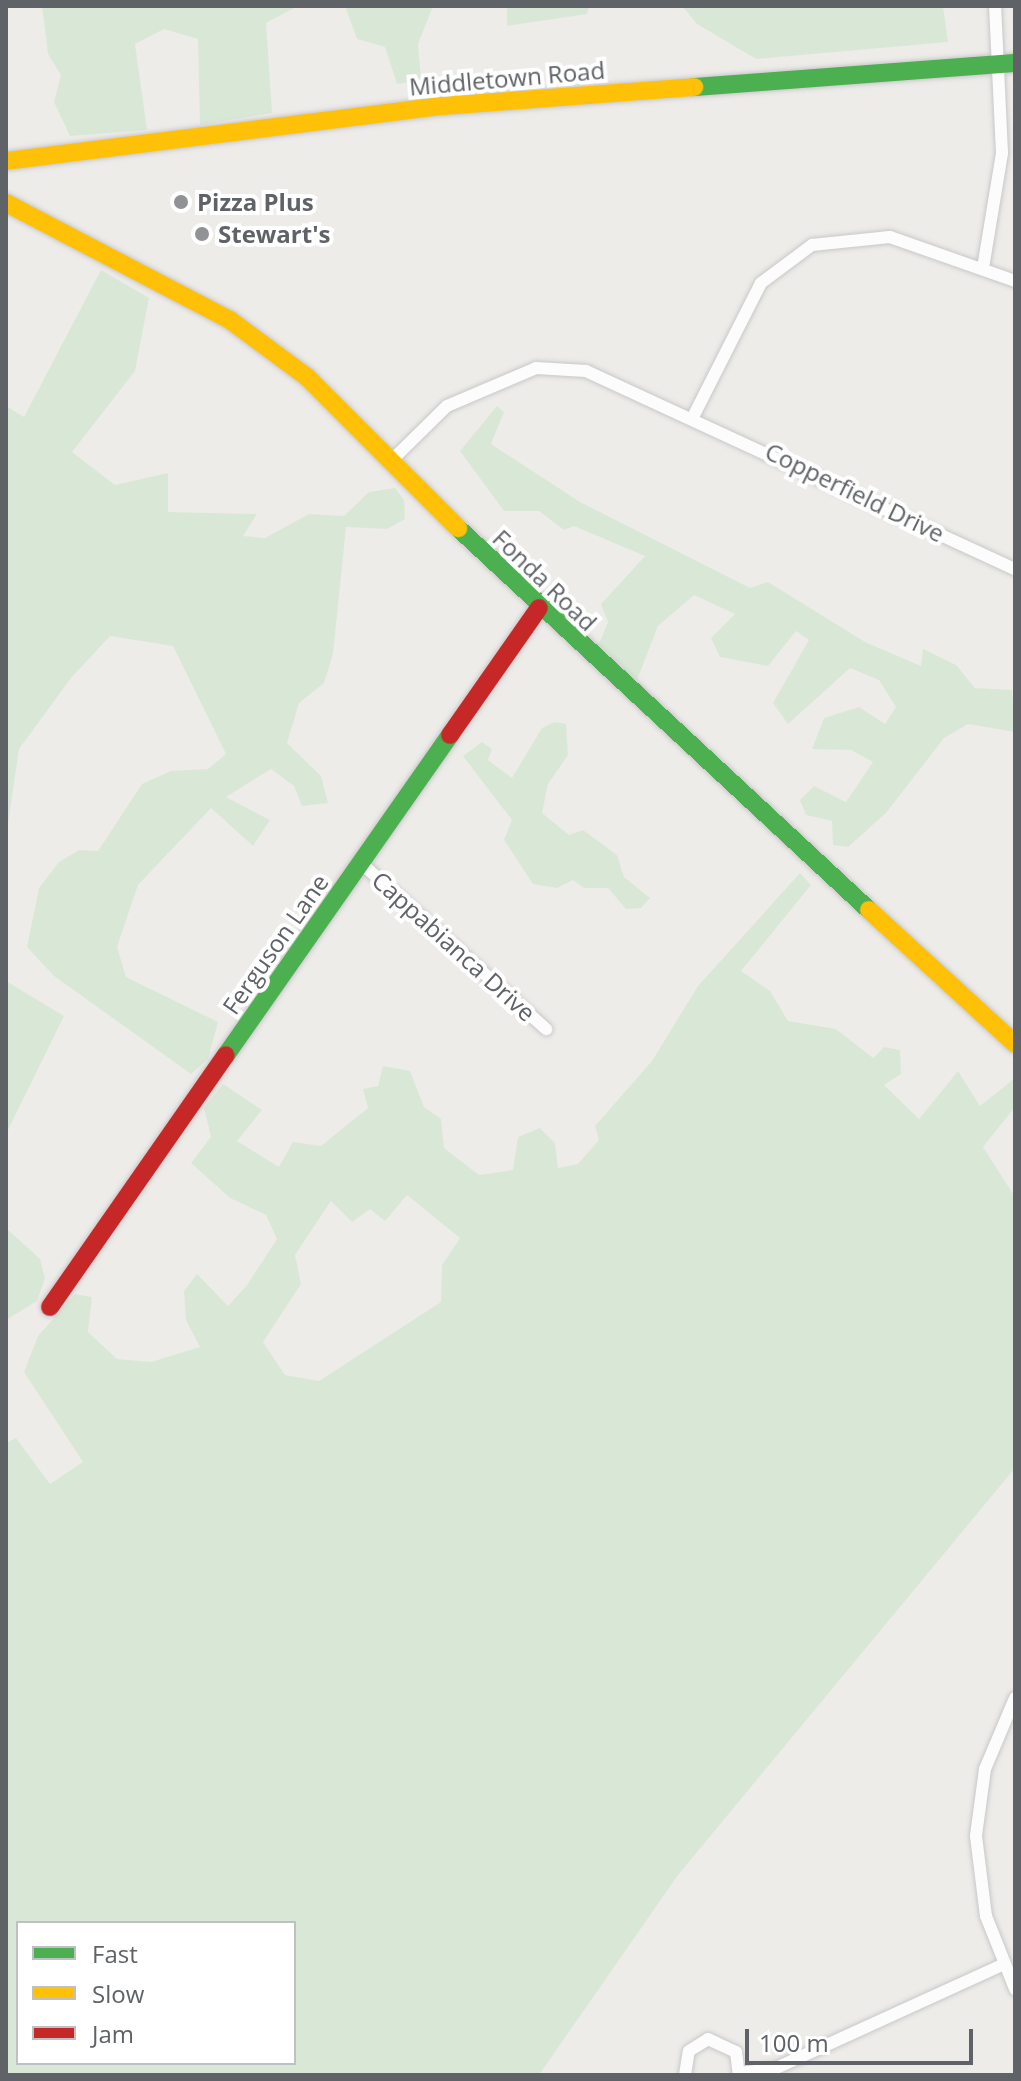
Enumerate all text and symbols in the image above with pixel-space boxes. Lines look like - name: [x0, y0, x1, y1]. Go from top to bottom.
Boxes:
- street label: Middletown Road: [408, 55, 606, 101]
- place label: Pizza Plus: [197, 188, 314, 216]
- marker: Pizza Plus: [172, 193, 190, 211]
- place label: Stewart's: [218, 220, 330, 248]
- marker: Stewart's: [193, 225, 211, 243]
- street label: Copperfield Drive: [761, 436, 949, 548]
- street label: Fonda Road: [487, 523, 603, 637]
- street label: Cappabianca Drive: [366, 865, 542, 1027]
- street label: Ferguson Lane: [216, 868, 334, 1020]
- legend: [16, 1921, 296, 2065]
- text: Fast: [92, 1937, 138, 1970]
- text: Slow: [92, 1977, 144, 2010]
- scale bar: [749, 2013, 977, 2063]
- text: Jam: [92, 2017, 134, 2050]
- text: 100 m: [759, 2026, 829, 2059]

